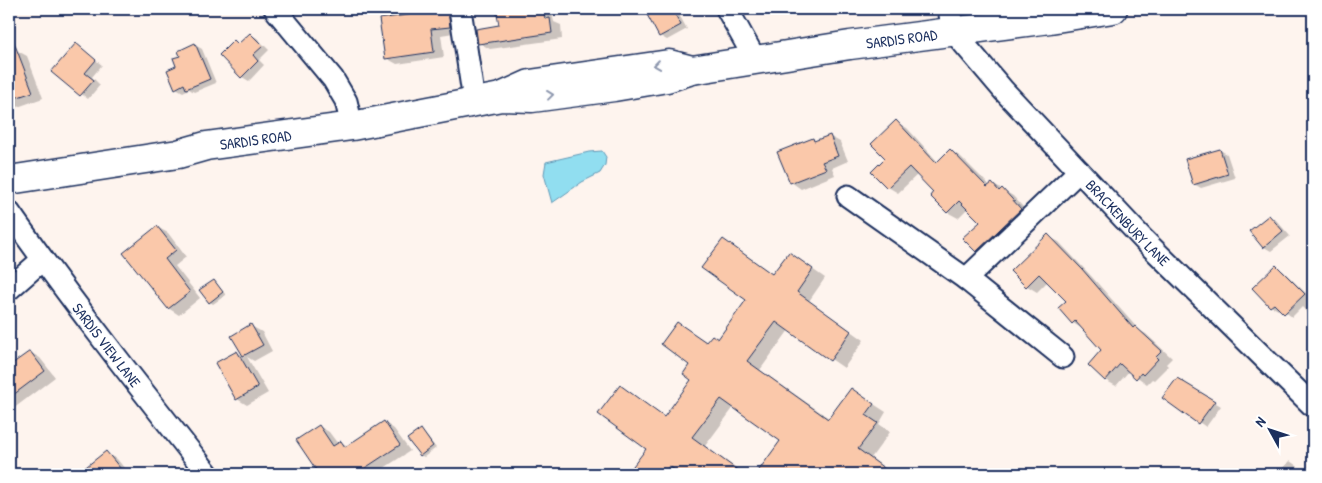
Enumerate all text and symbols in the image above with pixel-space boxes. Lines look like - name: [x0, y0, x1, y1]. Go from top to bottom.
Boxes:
- street label: SARDIS ROAD: [865, 23, 939, 53]
- one-way arrow: [653, 60, 662, 70]
- one-way arrow: [546, 90, 554, 101]
- street label: SARDIS ROAD: [219, 124, 293, 154]
- street label: BRACKENBURY LANE: [1082, 175, 1175, 271]
- street label: SARDIS VIEW LANE: [68, 298, 146, 391]
- north arrow: [1244, 406, 1294, 456]
- text: N: [1250, 412, 1270, 430]

